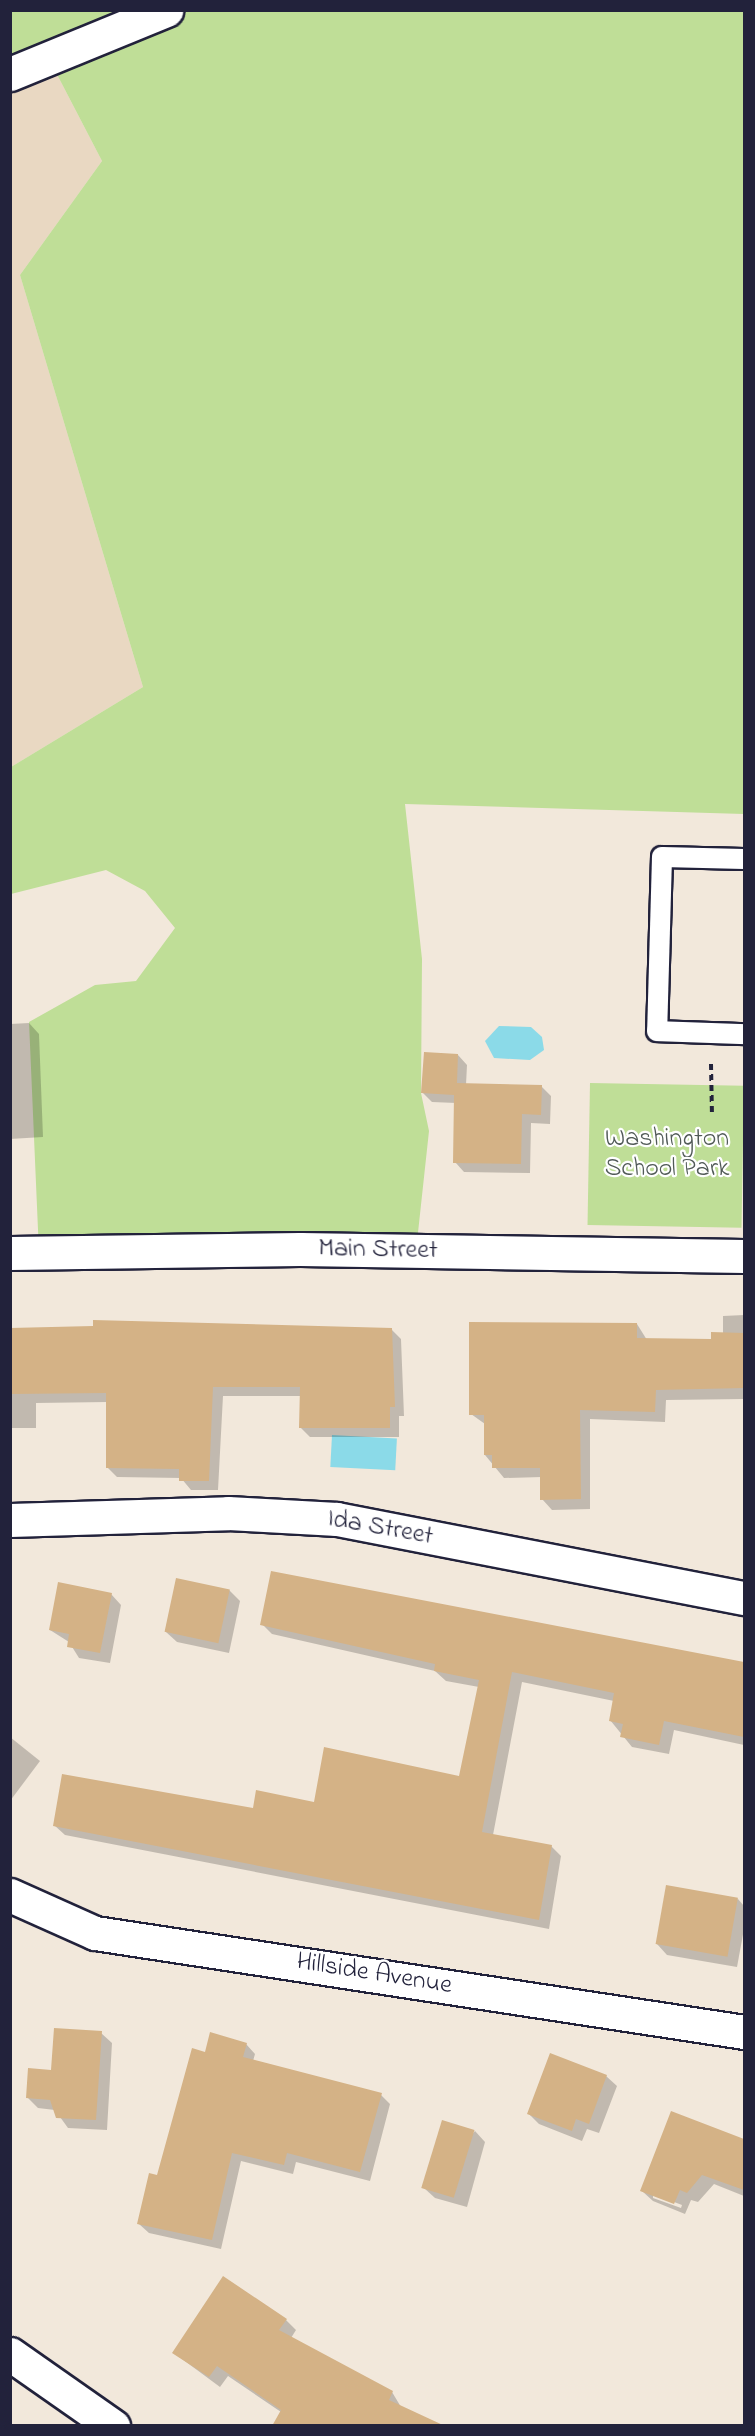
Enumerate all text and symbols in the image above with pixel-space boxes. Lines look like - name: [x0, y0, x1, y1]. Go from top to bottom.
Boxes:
- park label: Washington School Park: [605, 1124, 729, 1186]
- street label: Main Street: [318, 1234, 438, 1268]
- street label: Ida Street: [325, 1504, 435, 1554]
- street label: Hillside Avenue: [294, 1947, 454, 2003]

